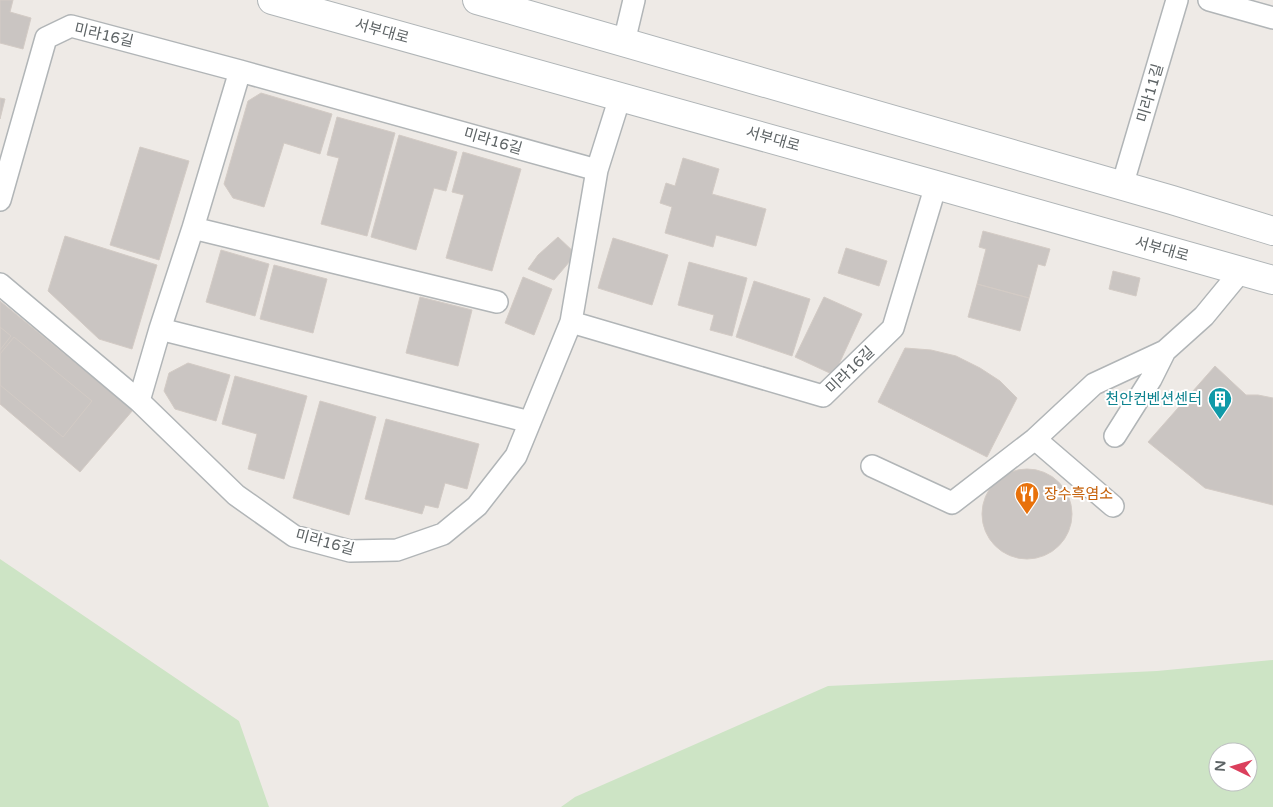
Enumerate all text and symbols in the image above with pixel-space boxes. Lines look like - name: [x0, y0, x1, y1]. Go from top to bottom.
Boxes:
- street label: 서부대로: [353, 15, 411, 47]
- street label: 미라16길: [73, 19, 135, 51]
- street label: 미라11길: [1133, 62, 1167, 124]
- street label: 서부대로: [744, 123, 802, 155]
- street label: 미라16길: [462, 124, 524, 158]
- street label: 서부대로: [1133, 233, 1191, 265]
- street label: 미라16길: [822, 343, 878, 397]
- building icon: 천안컨벤션센터: [1207, 386, 1233, 420]
- place label: 천안컨벤션센터: [1105, 390, 1202, 408]
- restaurant icon: 장수흑염소: [1014, 481, 1040, 515]
- place label: 장수흑염소: [1044, 485, 1113, 503]
- street label: 미라16길: [294, 526, 356, 558]
- north arrow: [1208, 742, 1258, 792]
- text: N: [1212, 760, 1230, 772]

